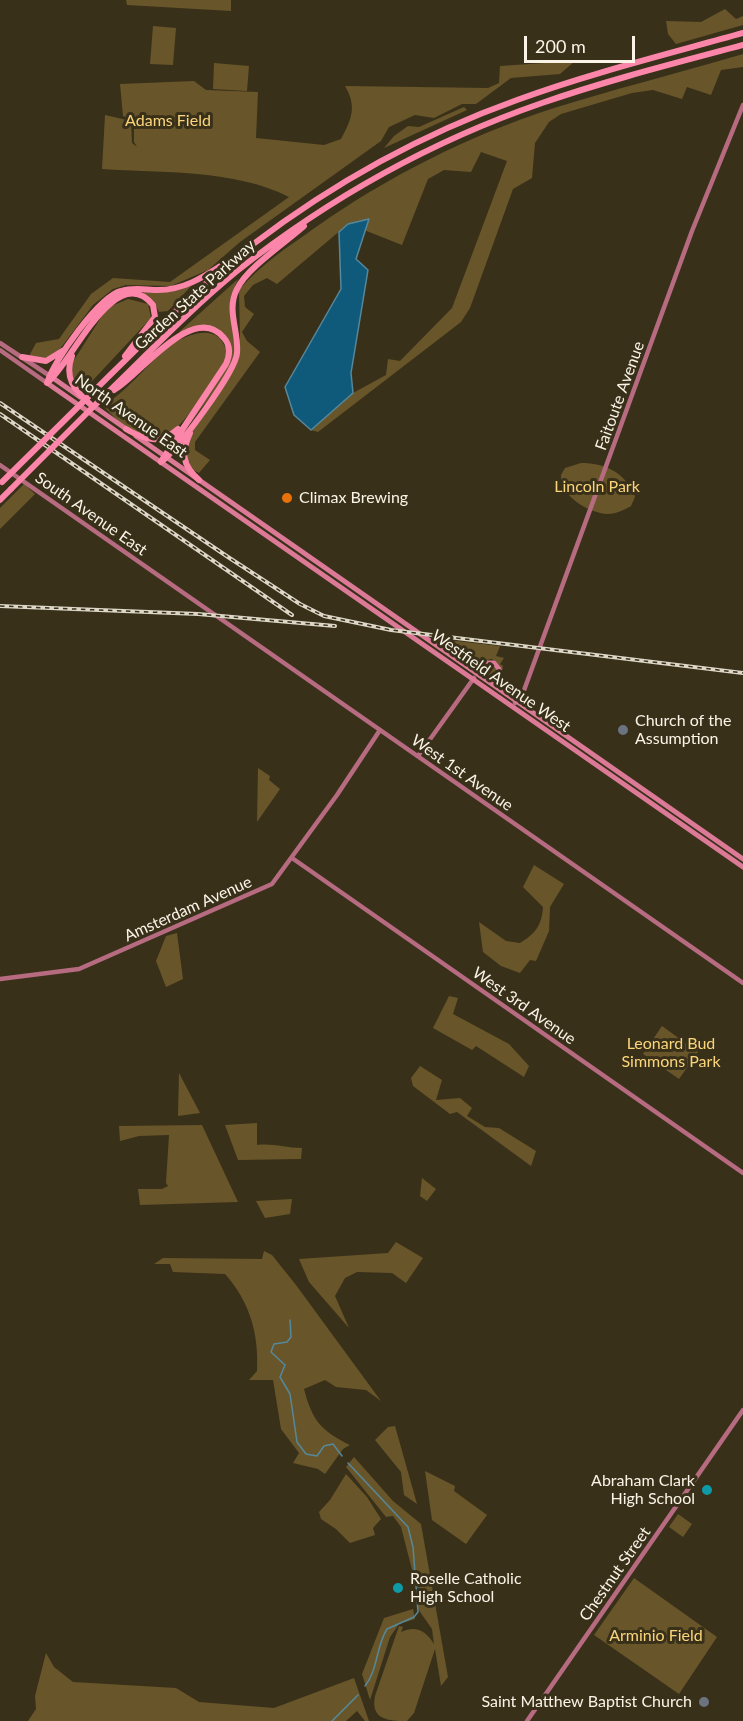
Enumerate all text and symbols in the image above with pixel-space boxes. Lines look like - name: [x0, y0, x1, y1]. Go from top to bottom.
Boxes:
- scale bar: [527, 24, 638, 62]
- text: 200 m: [535, 35, 586, 57]
- park label: Adams Field: [125, 111, 211, 131]
- street label: Garden State Parkway: [131, 236, 259, 354]
- street label: Faitoute Avenue: [591, 339, 649, 453]
- street label: North Avenue East: [71, 370, 191, 462]
- street label: South Avenue East: [31, 468, 151, 560]
- park label: Lincoln Park: [554, 477, 640, 497]
- place label: Climax Brewing: [299, 488, 408, 508]
- marker: Climax Brewing: [280, 491, 294, 505]
- street label: Westfield Avenue West: [428, 626, 574, 736]
- place label: Church of the Assumption: [635, 711, 731, 749]
- marker: Church of the Assumption: [616, 723, 630, 737]
- street label: West 1st Avenue: [407, 731, 517, 815]
- street label: Amsterdam Avenue: [121, 872, 255, 946]
- street label: West 3rd Avenue: [469, 963, 579, 1049]
- park label: Leonard Bud Simmons Park: [621, 1034, 721, 1072]
- place label: Abraham Clark High School: [591, 1471, 695, 1509]
- marker: Abraham Clark High School: [700, 1483, 714, 1497]
- street label: Chestnut Street: [575, 1523, 655, 1625]
- place label: Roselle Catholic High School: [410, 1569, 522, 1607]
- marker: Roselle Catholic High School: [391, 1581, 405, 1595]
- park label: Arminio Field: [609, 1626, 703, 1646]
- place label: Saint Matthew Baptist Church: [481, 1692, 692, 1712]
- marker: Saint Matthew Baptist Church: [697, 1695, 711, 1709]

